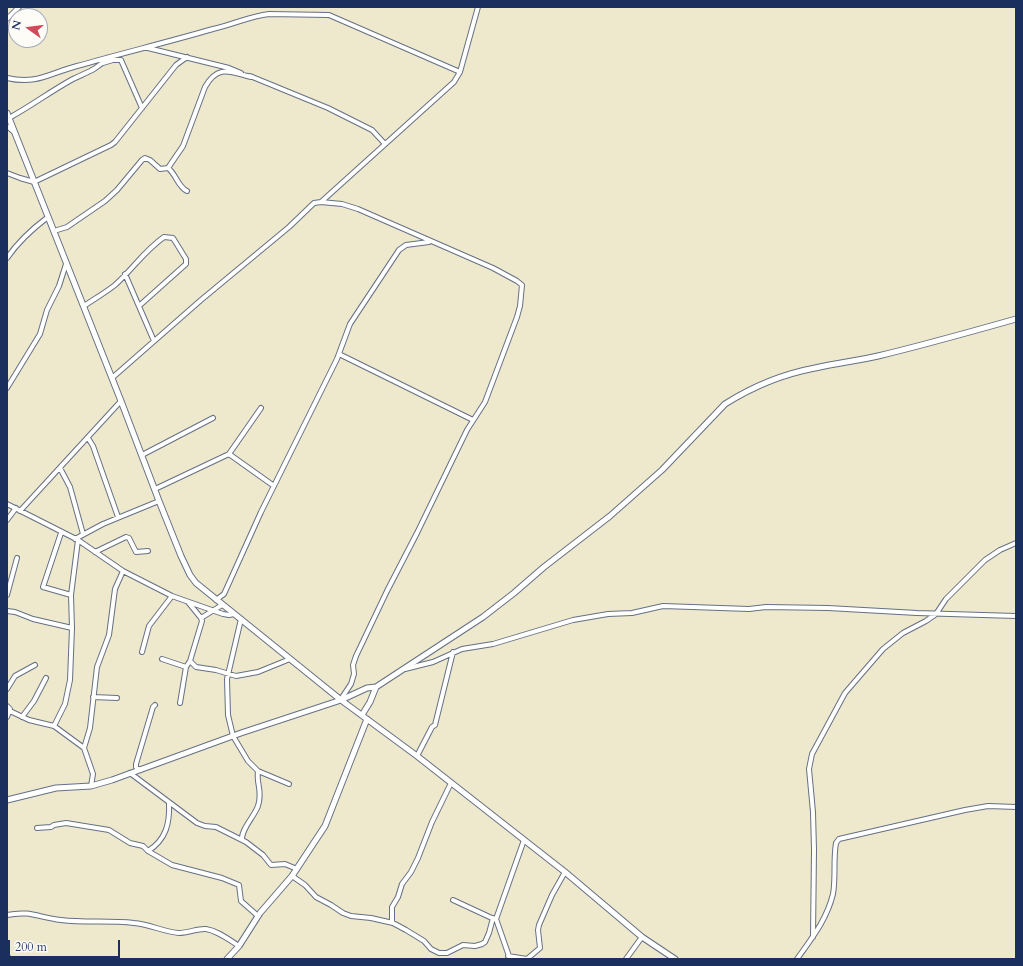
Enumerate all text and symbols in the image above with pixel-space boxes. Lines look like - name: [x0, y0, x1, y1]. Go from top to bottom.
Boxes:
- north arrow: [8, 8, 48, 48]
- text: N: [8, 19, 25, 32]
- scale bar: [10, 932, 122, 958]
- text: 200 m: [15, 939, 47, 955]

